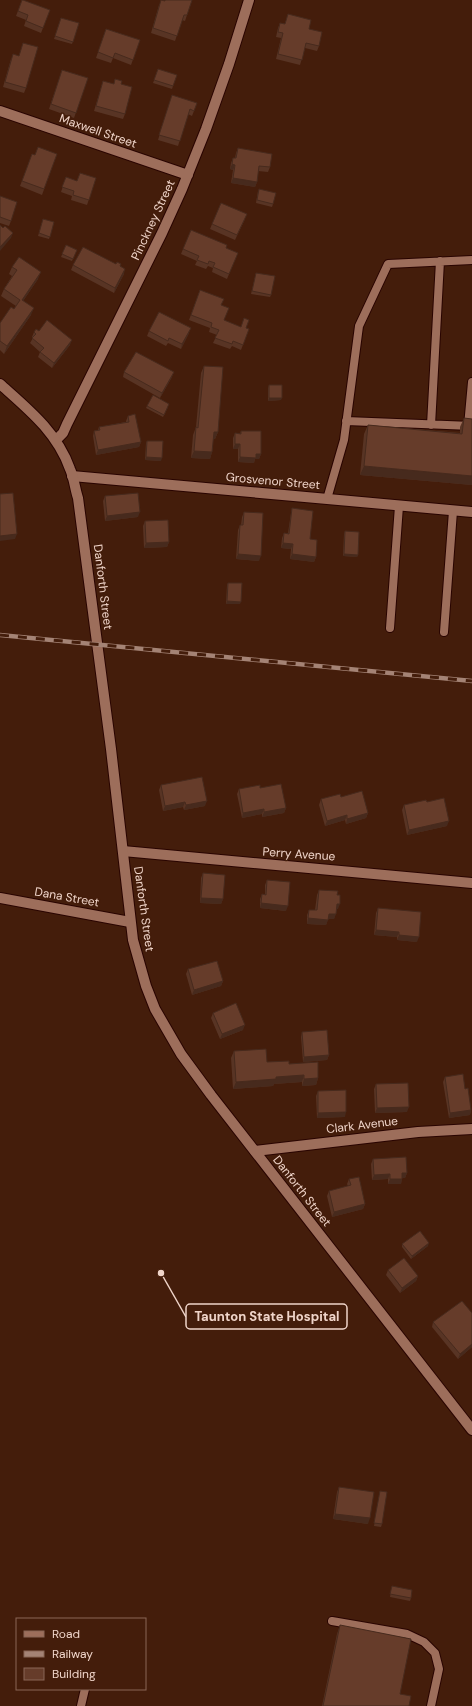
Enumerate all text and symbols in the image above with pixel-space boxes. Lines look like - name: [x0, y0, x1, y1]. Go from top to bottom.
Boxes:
- street label: Maxwell Street: [57, 110, 139, 152]
- street label: Pinckney Street: [127, 177, 179, 263]
- street label: Grosvenor Street: [225, 469, 321, 493]
- street label: Danforth Street: [90, 543, 116, 631]
- street label: Perry Avenue: [262, 843, 336, 865]
- street label: Danforth Street: [130, 865, 158, 953]
- street label: Dana Street: [33, 883, 101, 911]
- street label: Clark Avenue: [325, 1113, 399, 1137]
- street label: Danforth Street: [269, 1152, 335, 1230]
- callout: Taunton State Hospital: [186, 1304, 347, 1329]
- text: Taunton State Hospital: [194, 1308, 340, 1325]
- legend: [16, 1618, 146, 1690]
- text: Road: [52, 1626, 80, 1642]
- text: Railway: [52, 1646, 93, 1662]
- text: Building: [52, 1666, 96, 1682]

